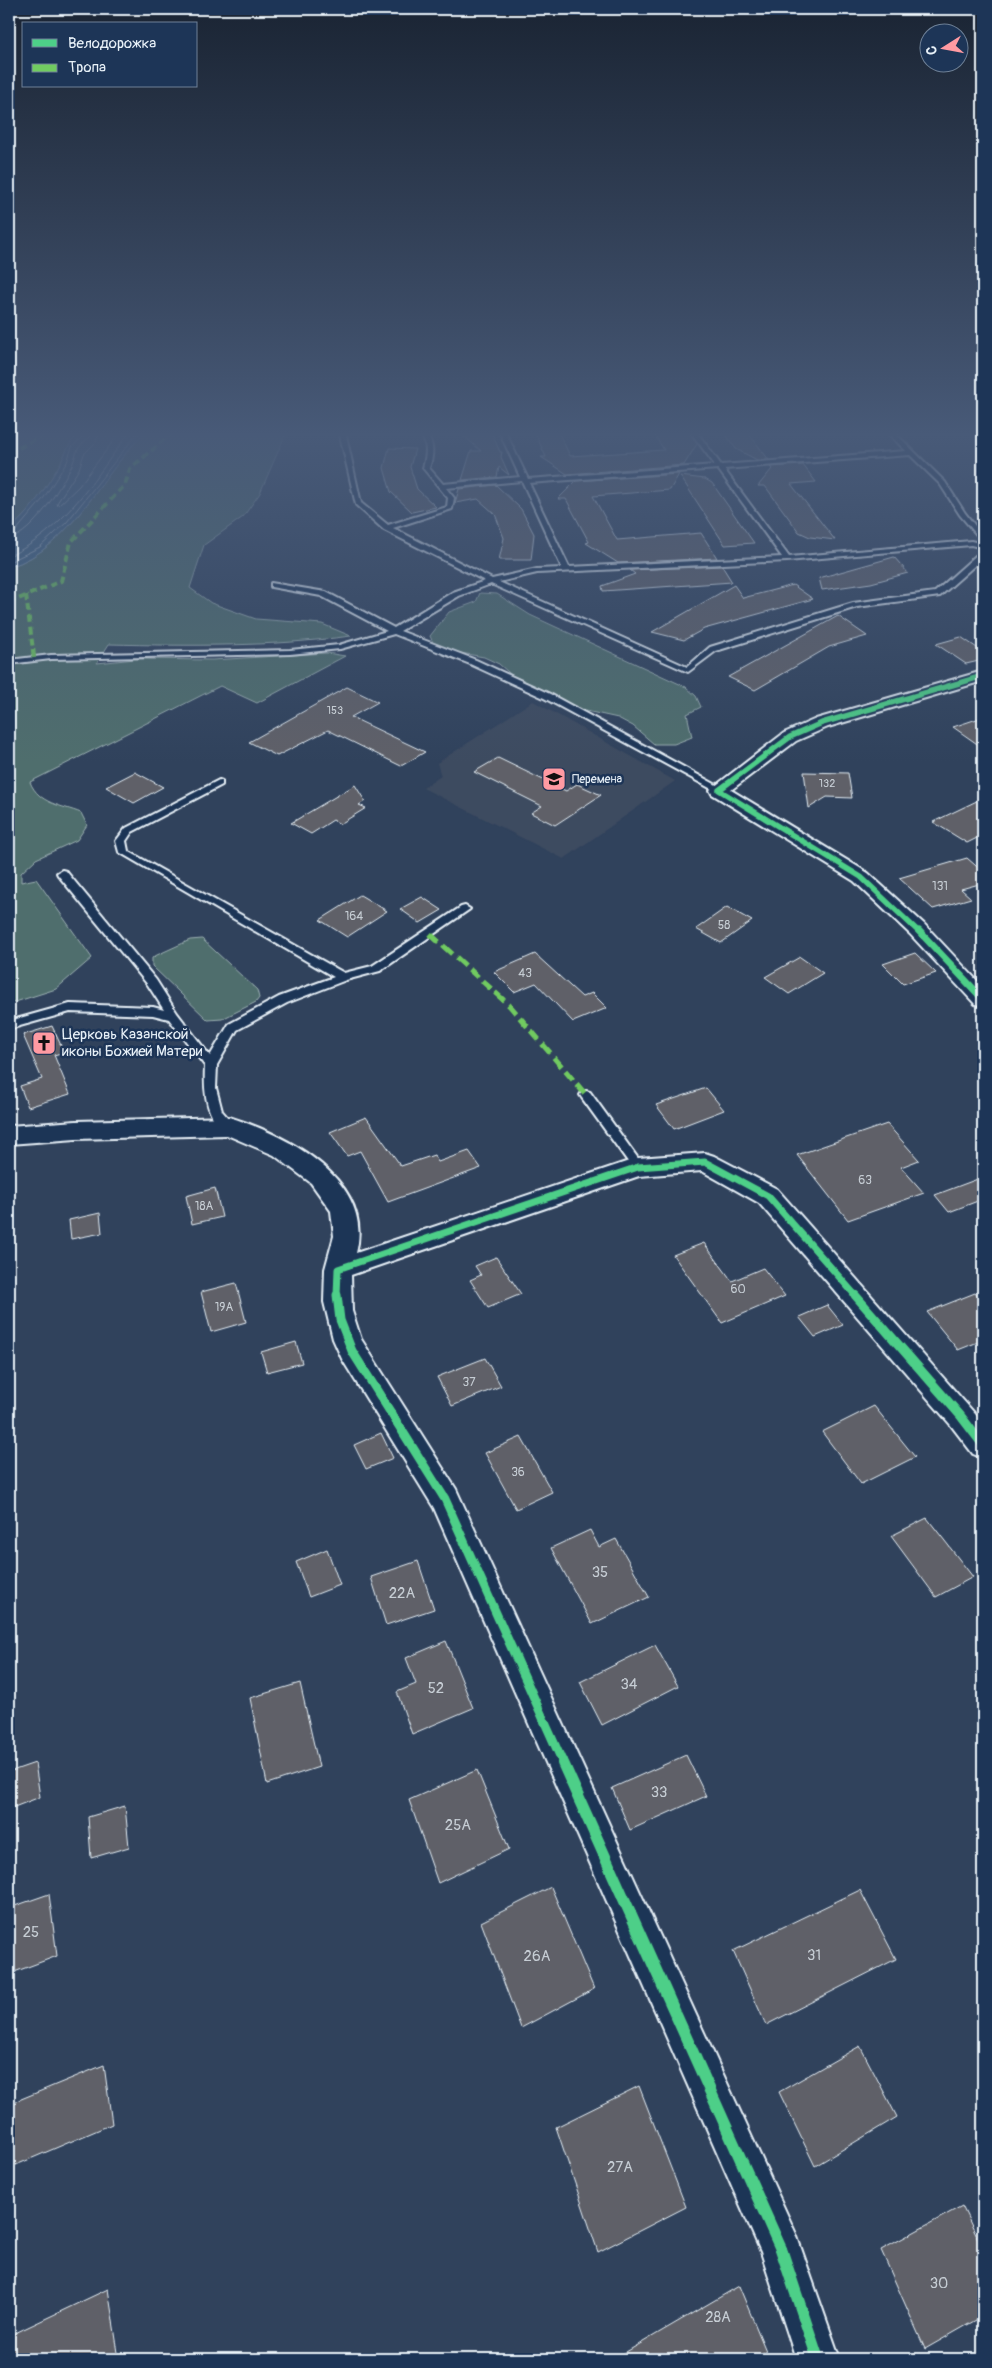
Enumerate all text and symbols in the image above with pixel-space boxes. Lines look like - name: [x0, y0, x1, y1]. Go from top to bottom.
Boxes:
- legend: [22, 22, 198, 88]
- north arrow: [920, 22, 970, 72]
- text: Велодорожка: [68, 34, 156, 53]
- text: С: [922, 44, 941, 56]
- text: Тропа: [68, 58, 106, 77]
- house number: 153: [327, 704, 343, 717]
- school or university icon: Перемена: [541, 766, 567, 792]
- place label: Перемена: [572, 772, 623, 787]
- house number: 132: [819, 777, 835, 790]
- house number: 131: [932, 879, 948, 894]
- house number: 164: [345, 909, 363, 924]
- house number: 58: [718, 918, 730, 933]
- house number: 43: [518, 966, 532, 981]
- place label: Церковь Казанской иконы Божией Матери: [62, 1025, 203, 1061]
- church icon: Церковь Казанской иконы Божией Матери: [31, 1030, 57, 1056]
- house number: 63: [858, 1173, 872, 1188]
- house number: 18А: [195, 1199, 213, 1214]
- house number: 60: [730, 1282, 746, 1297]
- house number: 19А: [215, 1300, 234, 1315]
- house number: 37: [462, 1375, 476, 1390]
- house number: 36: [511, 1465, 525, 1480]
- house number: 35: [592, 1563, 608, 1582]
- house number: 22А: [389, 1584, 416, 1603]
- house number: 34: [620, 1675, 638, 1694]
- house number: 52: [428, 1679, 444, 1698]
- house number: 33: [651, 1783, 667, 1802]
- house number: 25А: [445, 1816, 471, 1835]
- house number: 25: [23, 1923, 39, 1942]
- house number: 31: [807, 1946, 821, 1965]
- house number: 26А: [524, 1947, 551, 1966]
- house number: 27А: [607, 2158, 633, 2177]
- house number: 30: [930, 2274, 948, 2293]
- house number: 28А: [705, 2308, 731, 2327]

